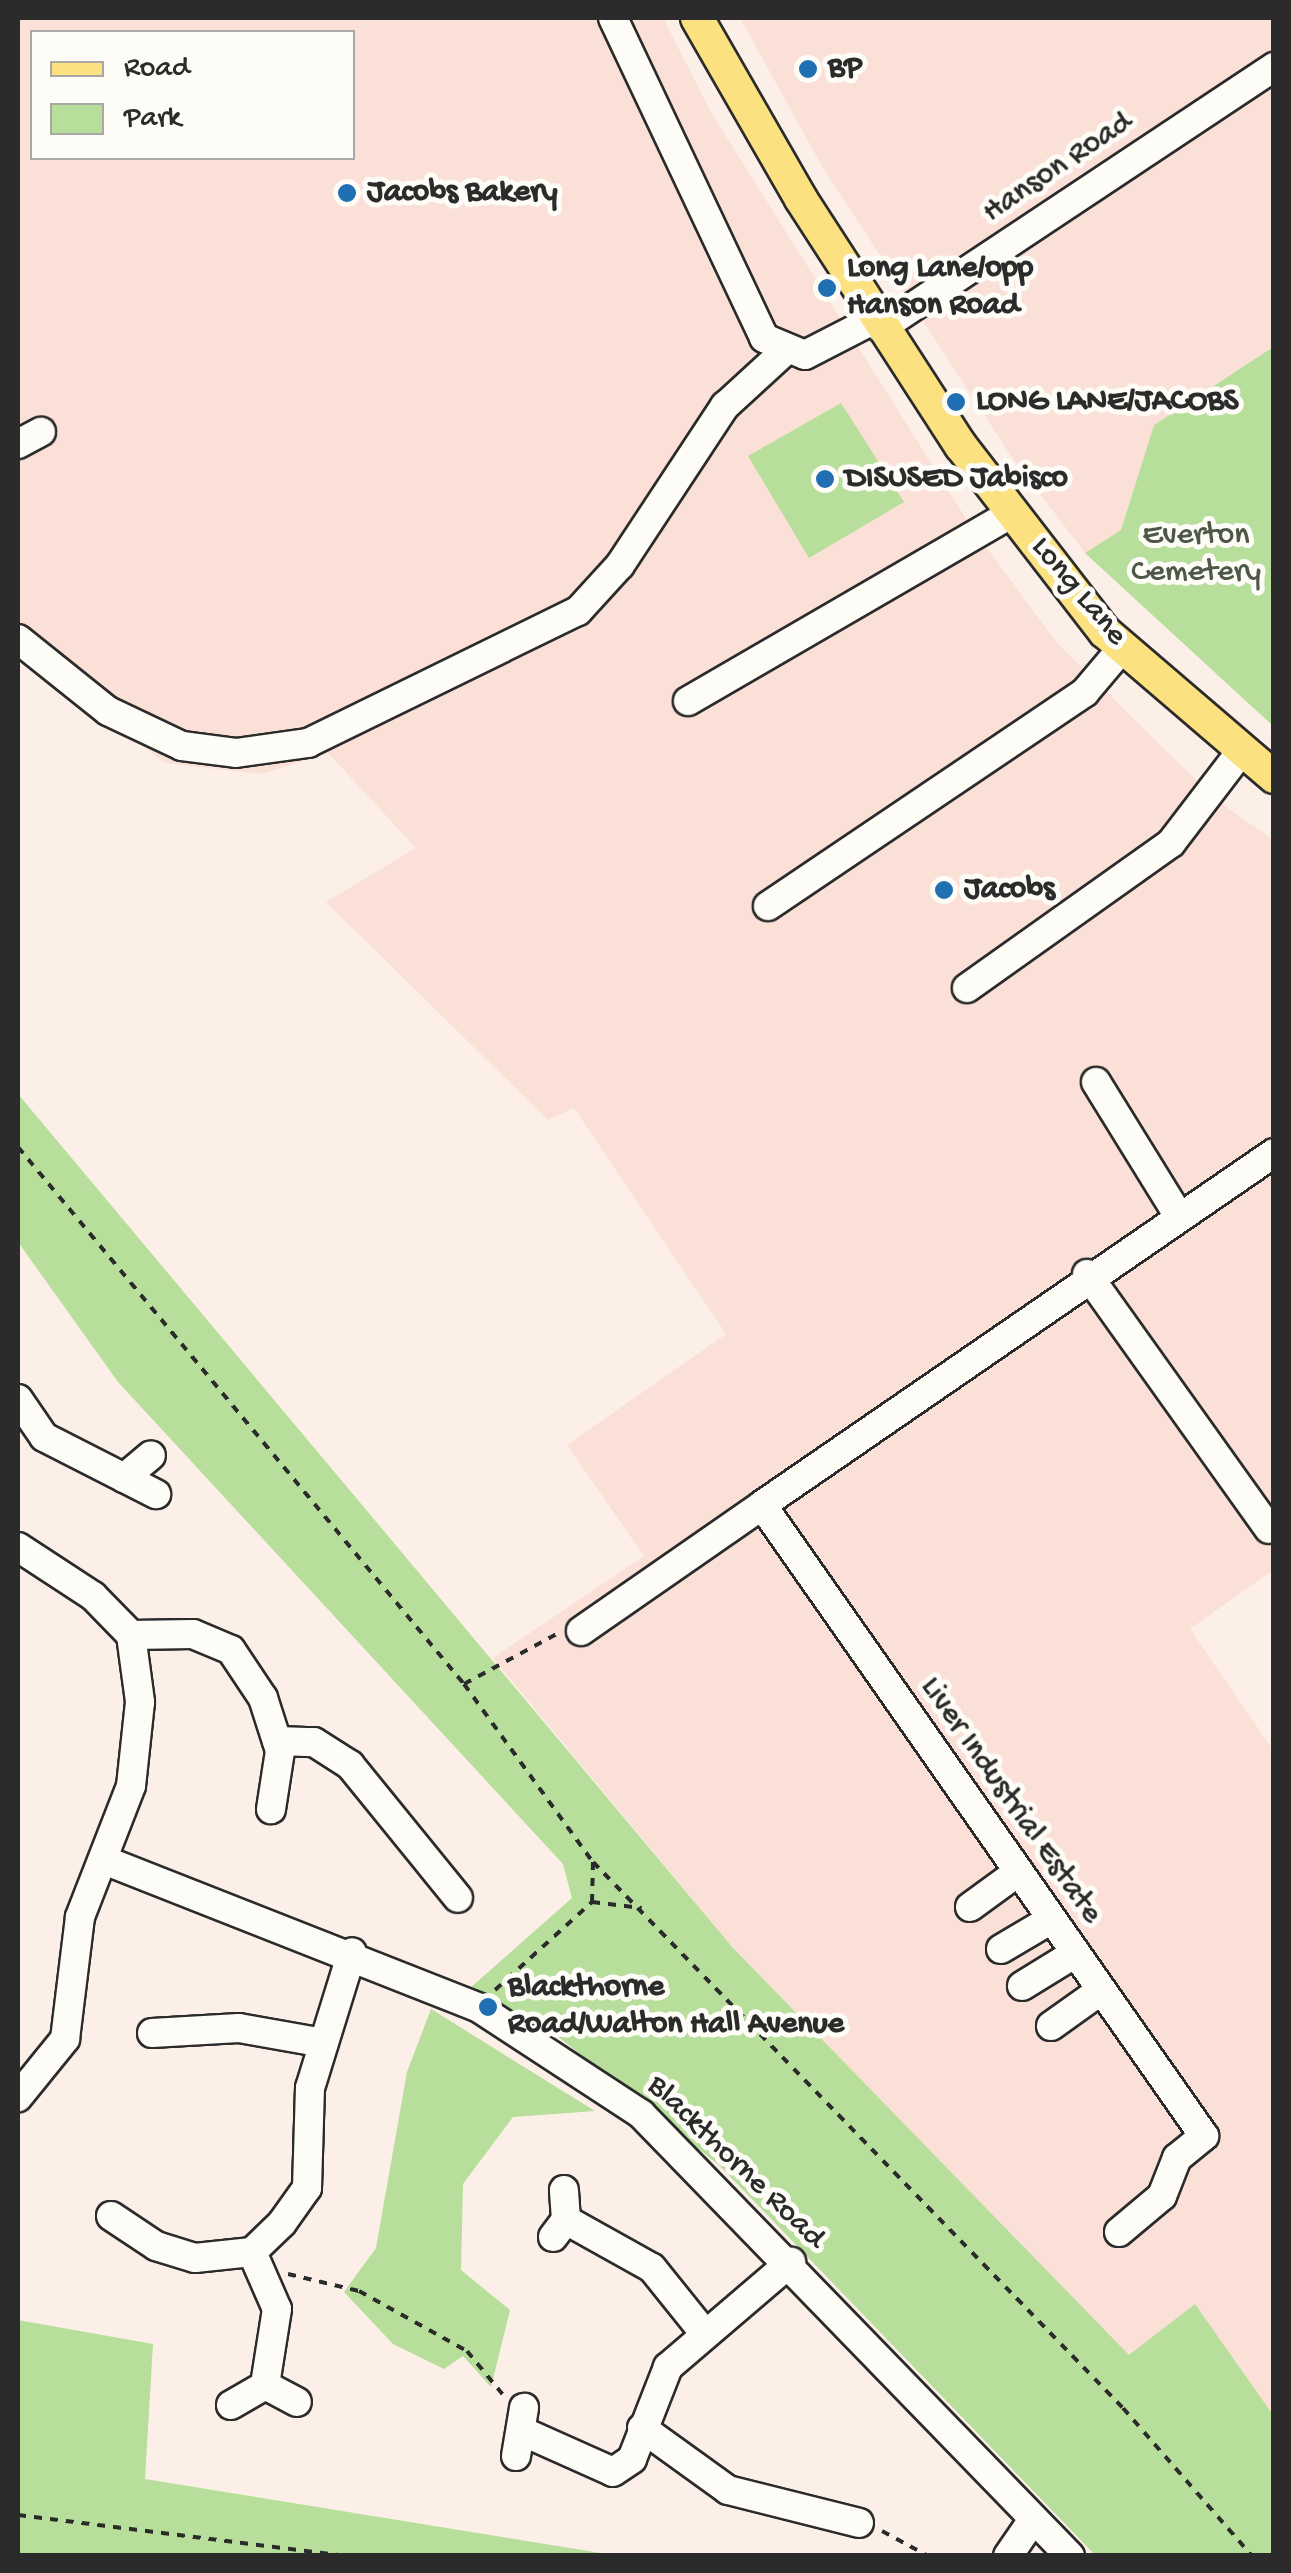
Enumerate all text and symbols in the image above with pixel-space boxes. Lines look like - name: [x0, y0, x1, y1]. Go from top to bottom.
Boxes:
- legend: [30, 30, 355, 160]
- place label: BP: [828, 50, 862, 88]
- text: Road: [124, 52, 190, 87]
- marker: BP: [797, 58, 819, 80]
- text: Park: [124, 102, 181, 137]
- street label: Hanson Road: [976, 104, 1140, 232]
- place label: Jacobs Bakery: [367, 174, 557, 212]
- marker: Jacobs Bakery: [336, 182, 358, 204]
- place label: Long Lane/opp Hanson Road: [847, 251, 1033, 326]
- marker: Long Lane/opp Hanson Road: [816, 277, 838, 299]
- place label: LONG LANE/JACOBS: [976, 383, 1238, 421]
- marker: LONG LANE/JACOBS: [945, 391, 967, 413]
- place label: DISUSED Jabisco: [845, 460, 1068, 498]
- marker: DISUSED Jabisco: [814, 468, 836, 490]
- park label: Everton Cemetery: [1131, 518, 1261, 593]
- street label: Long Lane: [1021, 530, 1135, 654]
- place label: Jacobs: [964, 871, 1055, 909]
- marker: Jacobs: [933, 879, 955, 901]
- street label: Liver Industrial Estate: [910, 1670, 1110, 1932]
- place label: Blackthorne Road/Walton Hall Avenue: [508, 1970, 844, 2045]
- marker: Blackthorne Road/Walton Hall Avenue: [477, 1996, 499, 2018]
- street label: Blackthorne Road: [638, 2068, 832, 2258]

